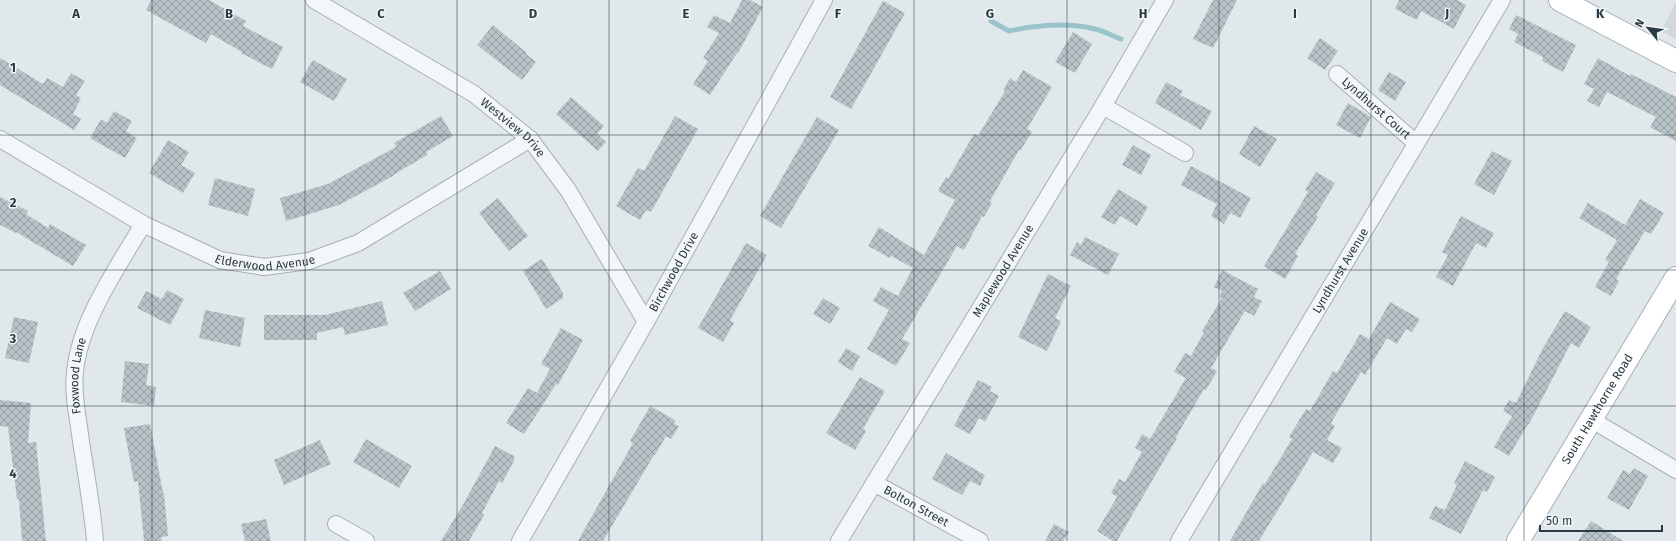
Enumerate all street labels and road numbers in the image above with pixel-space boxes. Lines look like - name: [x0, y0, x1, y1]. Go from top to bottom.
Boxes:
- street label: Lyndhurst Court: [1339, 75, 1414, 142]
- street label: Westview Drive: [478, 95, 548, 160]
- street label: Maplewood Avenue: [969, 222, 1036, 320]
- street label: Lyndhurst Avenue: [1310, 225, 1371, 316]
- street label: Birchwood Drive: [646, 230, 701, 314]
- street label: Elderwood Avenue: [213, 252, 317, 274]
- street label: Foxwood Lane: [67, 336, 89, 415]
- street label: South Hawthorne Road: [1559, 351, 1636, 467]
- street label: Bolton Street: [881, 483, 952, 530]

